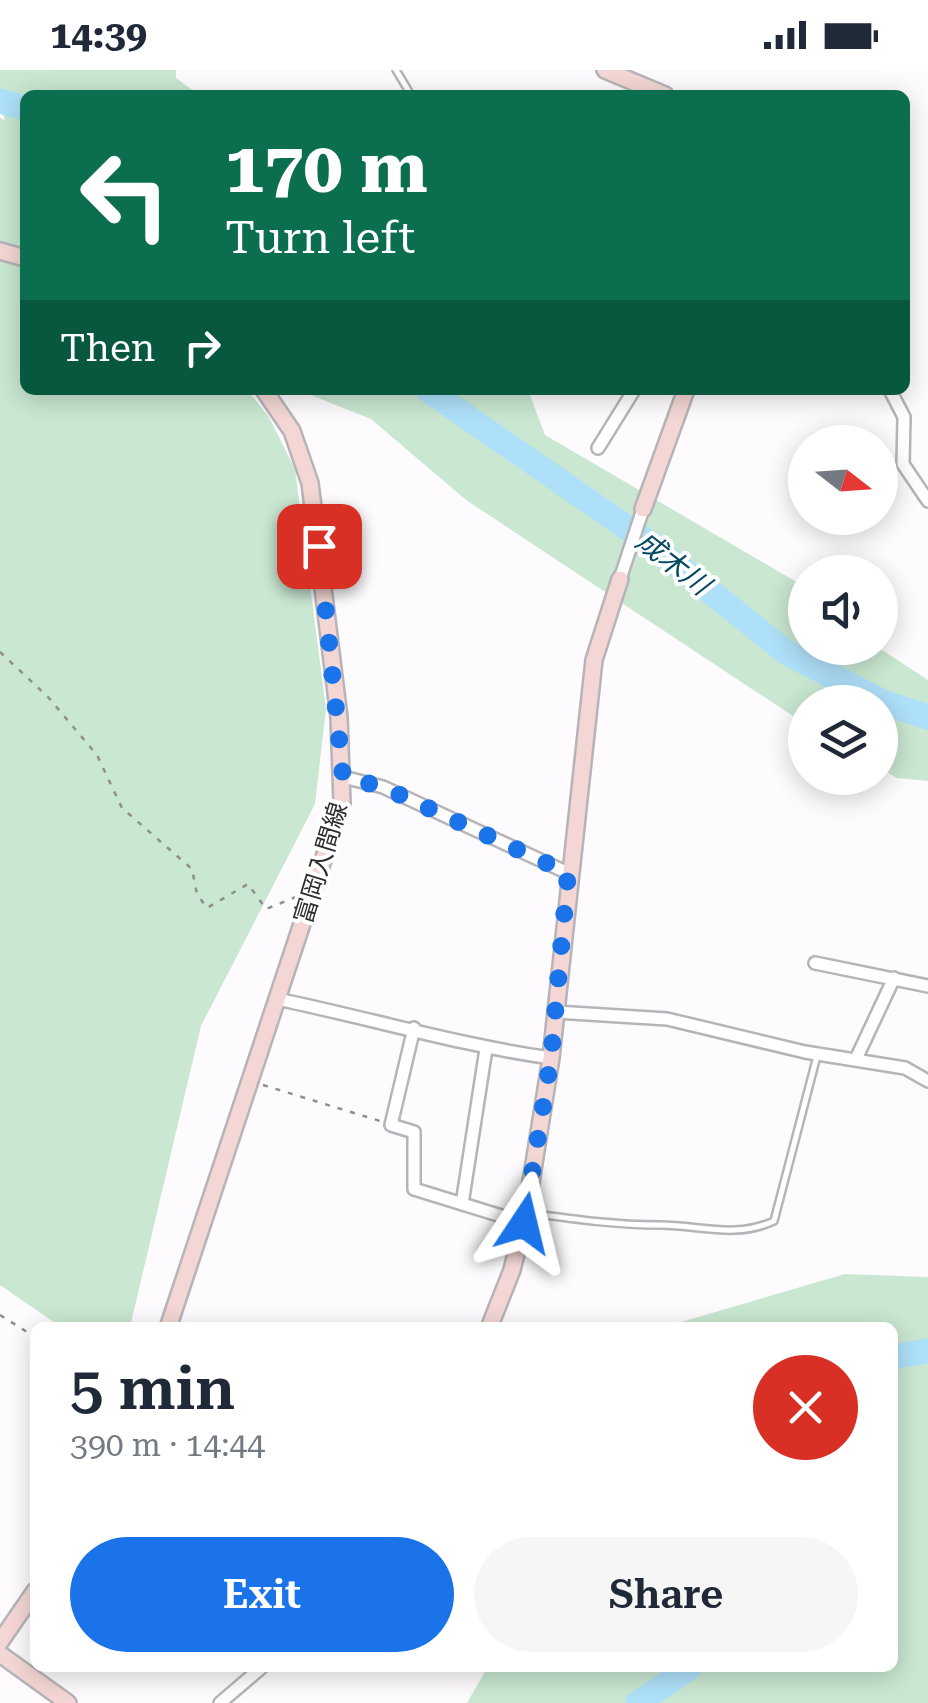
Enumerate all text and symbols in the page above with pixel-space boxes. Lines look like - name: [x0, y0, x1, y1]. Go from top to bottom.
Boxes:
- text: 14:39: [50, 13, 147, 57]
- text: 170 m: [225, 127, 428, 209]
- icon: left: [60, 130, 190, 260]
- text: Turn left: [225, 211, 415, 264]
- icon: right: [175, 320, 230, 375]
- text: Then: [60, 326, 155, 370]
- north arrow: [788, 425, 898, 535]
- map controls: [788, 425, 898, 795]
- pin: [277, 504, 362, 589]
- icon: arrive: [292, 519, 347, 574]
- water label: 成木川: [630, 524, 719, 604]
- button: sound: [788, 555, 898, 665]
- button: layers: [788, 685, 898, 795]
- street label: 富岡入間線: [289, 799, 353, 927]
- position arrow: [472, 1171, 576, 1275]
- text: 5 min: [70, 1353, 235, 1424]
- button: close: [753, 1355, 858, 1460]
- text: 390 m · 14:44: [70, 1426, 265, 1464]
- button: Exit: [70, 1537, 454, 1652]
- button: Share: [474, 1537, 858, 1652]

